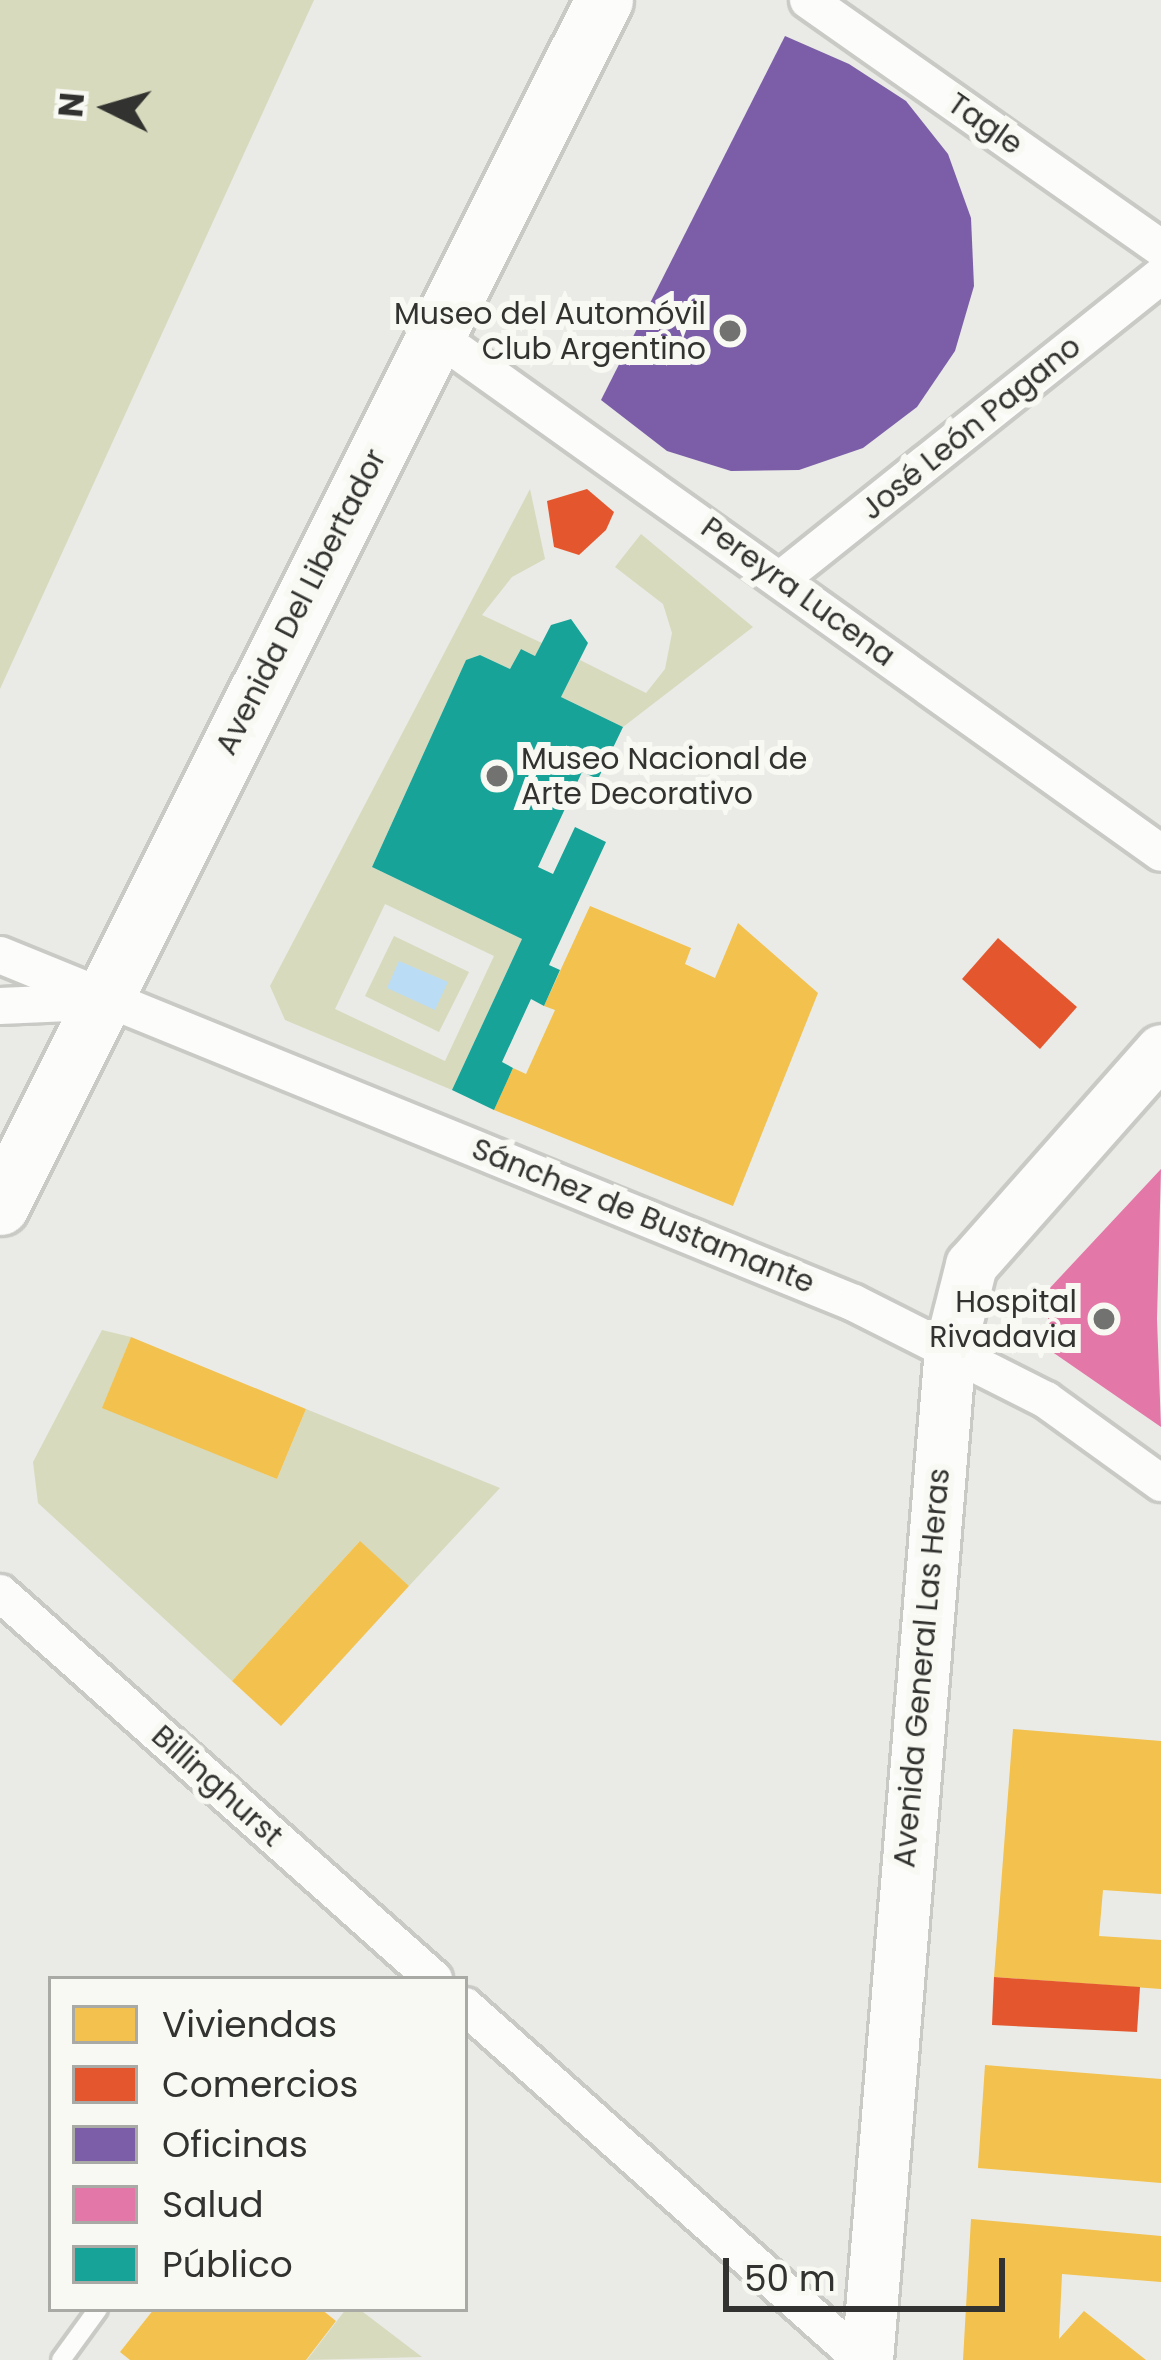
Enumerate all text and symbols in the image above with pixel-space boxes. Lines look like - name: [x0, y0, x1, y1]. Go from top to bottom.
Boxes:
- north arrow: [48, 48, 168, 168]
- street label: Tagle: [941, 86, 1029, 162]
- text: N: [47, 90, 96, 119]
- place label: Museo del Automóvil Club Argentino: [394, 296, 706, 366]
- marker: Museo del Automóvil Club Argentino: [717, 318, 743, 344]
- street label: José León Pagano: [854, 328, 1088, 528]
- street label: Avenida Del Libertador: [208, 443, 394, 761]
- street label: Pereyra Lucena: [694, 510, 902, 674]
- place label: Museo Nacional de Arte Decorativo: [521, 741, 807, 812]
- marker: Museo Nacional de Arte Decorativo: [484, 763, 510, 789]
- street label: Sánchez de Bustamante: [467, 1131, 819, 1301]
- place label: Hospital Rivadavia: [929, 1284, 1077, 1354]
- marker: Hospital Rivadavia: [1088, 1303, 1120, 1335]
- street label: Avenida General Las Heras: [887, 1467, 957, 1869]
- street label: Billinghurst: [144, 1718, 290, 1854]
- legend: [48, 1976, 468, 2312]
- text: Viviendas: [162, 1999, 337, 2050]
- text: Comercios: [162, 2059, 358, 2110]
- text: Oficinas: [162, 2119, 308, 2170]
- text: Salud: [162, 2179, 264, 2230]
- scale bar: [729, 2234, 1011, 2308]
- text: Público: [162, 2239, 293, 2290]
- text: 50 m: [744, 2253, 836, 2304]

